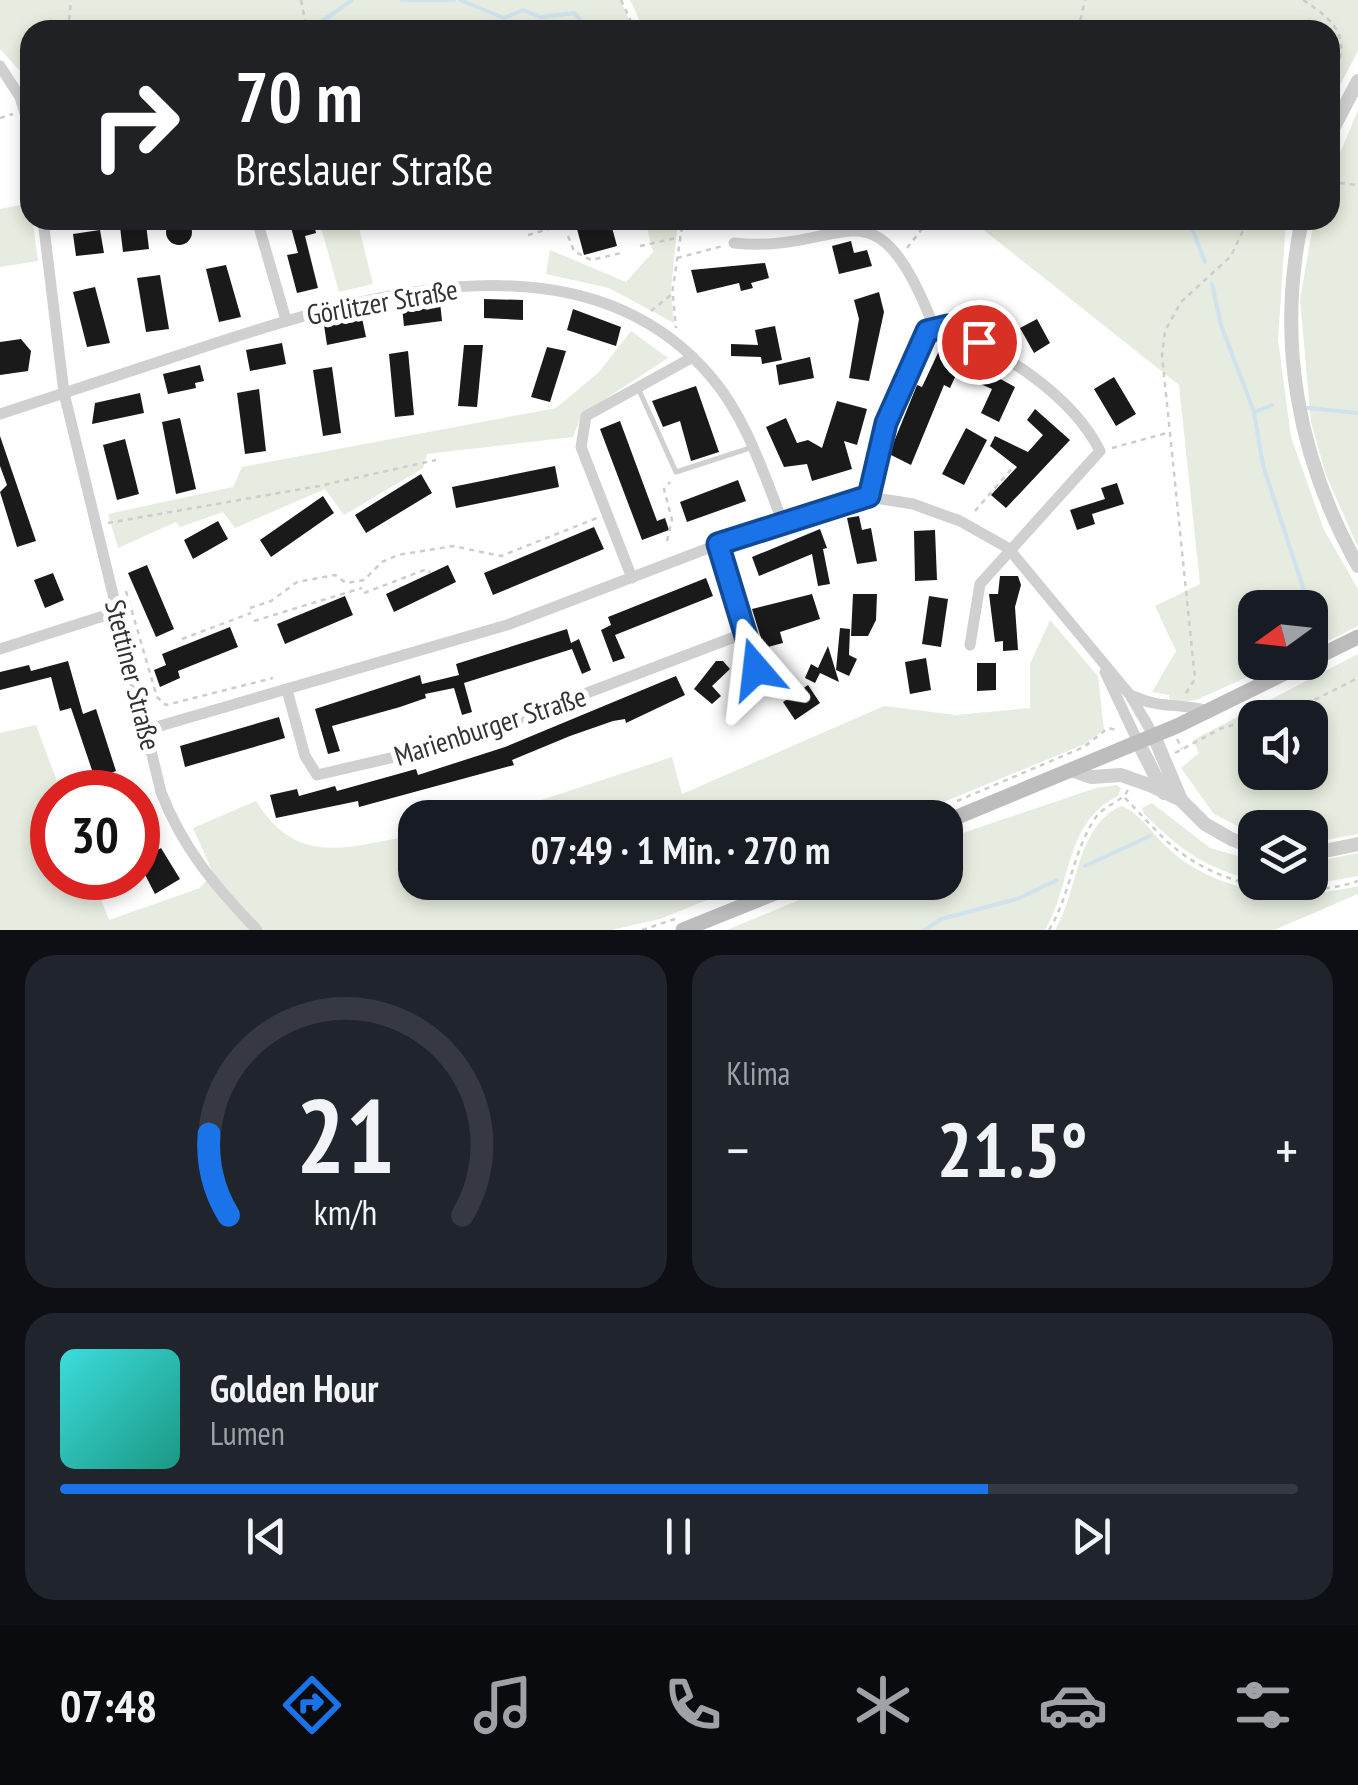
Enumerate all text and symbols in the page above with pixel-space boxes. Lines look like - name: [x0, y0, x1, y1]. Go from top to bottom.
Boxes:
- text: 70 m: [235, 51, 363, 141]
- icon: right: [70, 60, 200, 190]
- text: Breslauer Straße: [235, 139, 493, 197]
- street label: Görlitzer Straße: [304, 270, 460, 333]
- pin: [937, 300, 1022, 385]
- icon: arrive: [952, 315, 1007, 370]
- north arrow: [1238, 590, 1328, 680]
- map controls: [1238, 590, 1328, 900]
- street label: Stettiner Straße: [97, 596, 170, 754]
- position arrow: [704, 617, 808, 721]
- street label: Marienburger Straße: [389, 677, 591, 774]
- button: sound: [1238, 700, 1328, 790]
- speed limit sign: 30: [30, 770, 160, 900]
- button: layers: [1238, 810, 1328, 900]
- text: 07:49 · 1 Min. · 270 m: [531, 825, 830, 874]
- text: Klima: [727, 1052, 790, 1094]
- text: 21: [296, 1067, 395, 1202]
- text: 21.5°: [937, 1101, 1088, 1198]
- text: −: [727, 1114, 749, 1185]
- text: +: [1275, 1114, 1298, 1185]
- text: km/h: [314, 1189, 377, 1235]
- text: Golden Hour: [210, 1363, 379, 1412]
- text: Lumen: [210, 1412, 285, 1454]
- icon: previous: [239, 1509, 294, 1564]
- icon: pause: [651, 1509, 706, 1564]
- icon: next: [1064, 1509, 1119, 1564]
- icon: directions: [277, 1670, 347, 1740]
- icon: music: [468, 1670, 538, 1740]
- icon: phone: [658, 1670, 728, 1740]
- icon: climate: [848, 1670, 918, 1740]
- icon: car: [1038, 1670, 1108, 1740]
- icon: filters: [1228, 1670, 1298, 1740]
- text: 07:48: [60, 1676, 157, 1734]

